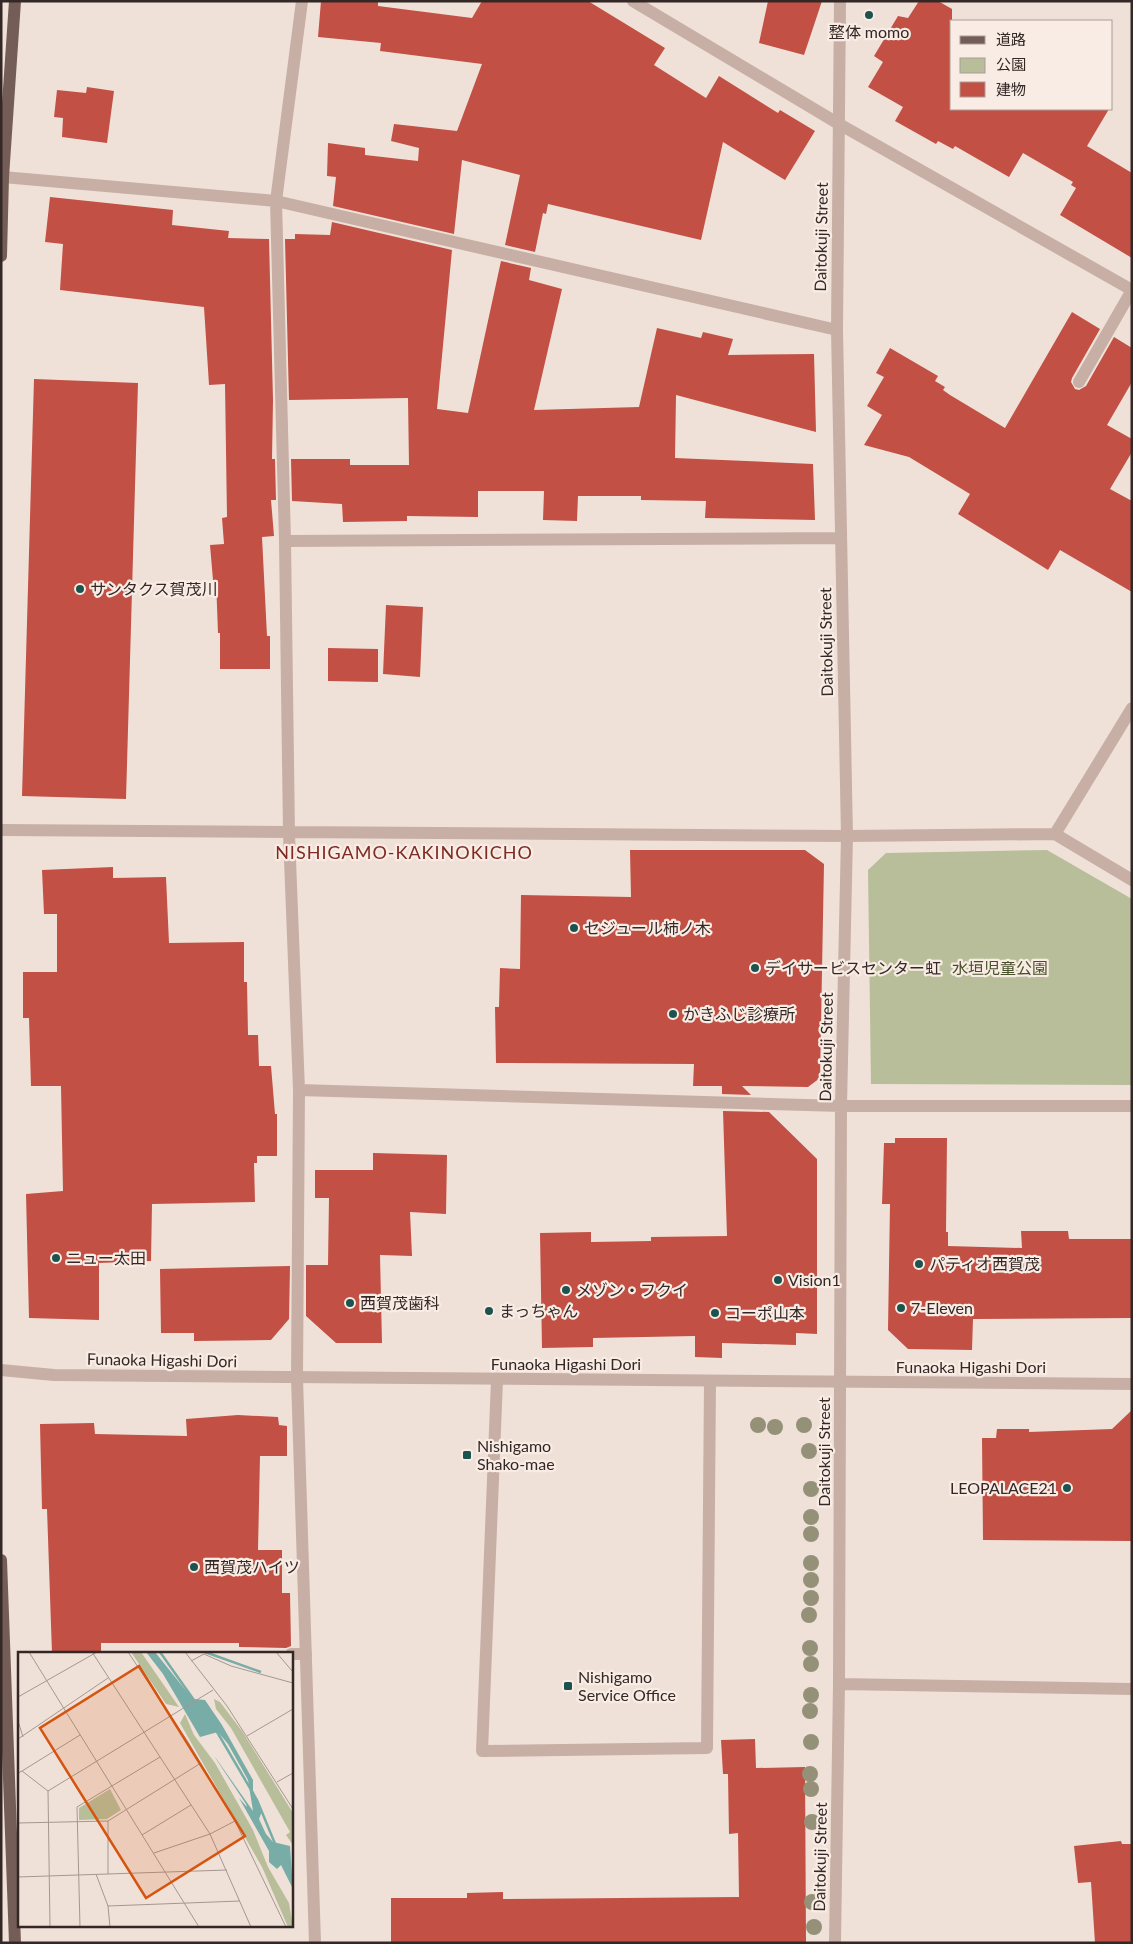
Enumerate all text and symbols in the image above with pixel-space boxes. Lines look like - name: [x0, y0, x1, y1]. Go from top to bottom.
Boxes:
- marker: 整体 momo: [863, 9, 875, 21]
- legend: [950, 20, 1113, 110]
- place label: 整体 momo: [829, 22, 909, 41]
- text: 道路: [996, 30, 1026, 48]
- text: 公園: [996, 55, 1026, 73]
- text: 建物: [996, 80, 1026, 98]
- street label: Daitokuji Street: [810, 182, 831, 292]
- place label: サンタクス賀茂川: [90, 579, 218, 598]
- marker: サンタクス賀茂川: [74, 583, 86, 595]
- street label: Daitokuji Street: [815, 587, 836, 697]
- district label: NISHIGAMO-KAKINOKICHO: [275, 841, 533, 863]
- place label: セジュール柿ノ木: [584, 918, 711, 937]
- marker: セジュール柿ノ木: [568, 922, 580, 934]
- place label: デイサービスセンター虹: [765, 958, 941, 977]
- park label: 水垣児童公園: [952, 958, 1048, 977]
- marker: デイサービスセンター虹: [749, 962, 761, 974]
- street label: Daitokuji Street: [815, 992, 836, 1102]
- place label: かきふじ診療所: [683, 1004, 795, 1023]
- marker: かきふじ診療所: [667, 1008, 679, 1020]
- place label: ニュー太田: [66, 1248, 146, 1267]
- marker: ニュー太田: [50, 1252, 62, 1264]
- place label: パティオ西賀茂: [929, 1254, 1040, 1273]
- marker: パティオ西賀茂: [913, 1258, 925, 1270]
- place label: Vision1: [788, 1270, 841, 1289]
- marker: Vision1: [772, 1274, 784, 1286]
- place label: メゾン・フクイ: [576, 1280, 688, 1299]
- marker: メゾン・フクイ: [560, 1284, 572, 1296]
- place label: 西賀茂歯科: [360, 1293, 440, 1312]
- marker: 西賀茂歯科: [344, 1297, 356, 1309]
- place label: 7-Eleven: [911, 1298, 973, 1317]
- place label: まっちゃん: [499, 1301, 578, 1320]
- marker: 7-Eleven: [895, 1302, 907, 1314]
- place label: コーポ山本: [725, 1303, 805, 1322]
- marker: まっちゃん: [483, 1305, 495, 1317]
- marker: コーポ山本: [709, 1307, 721, 1319]
- street label: Funaoka Higashi Dori: [87, 1349, 237, 1370]
- street label: Funaoka Higashi Dori: [491, 1354, 641, 1373]
- street label: Funaoka Higashi Dori: [896, 1357, 1046, 1376]
- street label: Daitokuji Street: [814, 1397, 833, 1507]
- place label: Nishigamo Shako-mae: [477, 1436, 555, 1473]
- marker: Nishigamo Shako-mae: [461, 1449, 473, 1461]
- place label: LEOPALACE21: [950, 1478, 1057, 1497]
- marker: LEOPALACE21: [1061, 1482, 1073, 1494]
- place label: 西賀茂ハイツ: [204, 1557, 300, 1576]
- marker: 西賀茂ハイツ: [188, 1561, 200, 1573]
- inset map: [18, 1652, 292, 1926]
- place label: Nishigamo Service Office: [578, 1667, 676, 1704]
- marker: Nishigamo Service Office: [562, 1680, 574, 1692]
- street label: Daitokuji Street: [809, 1802, 830, 1912]

